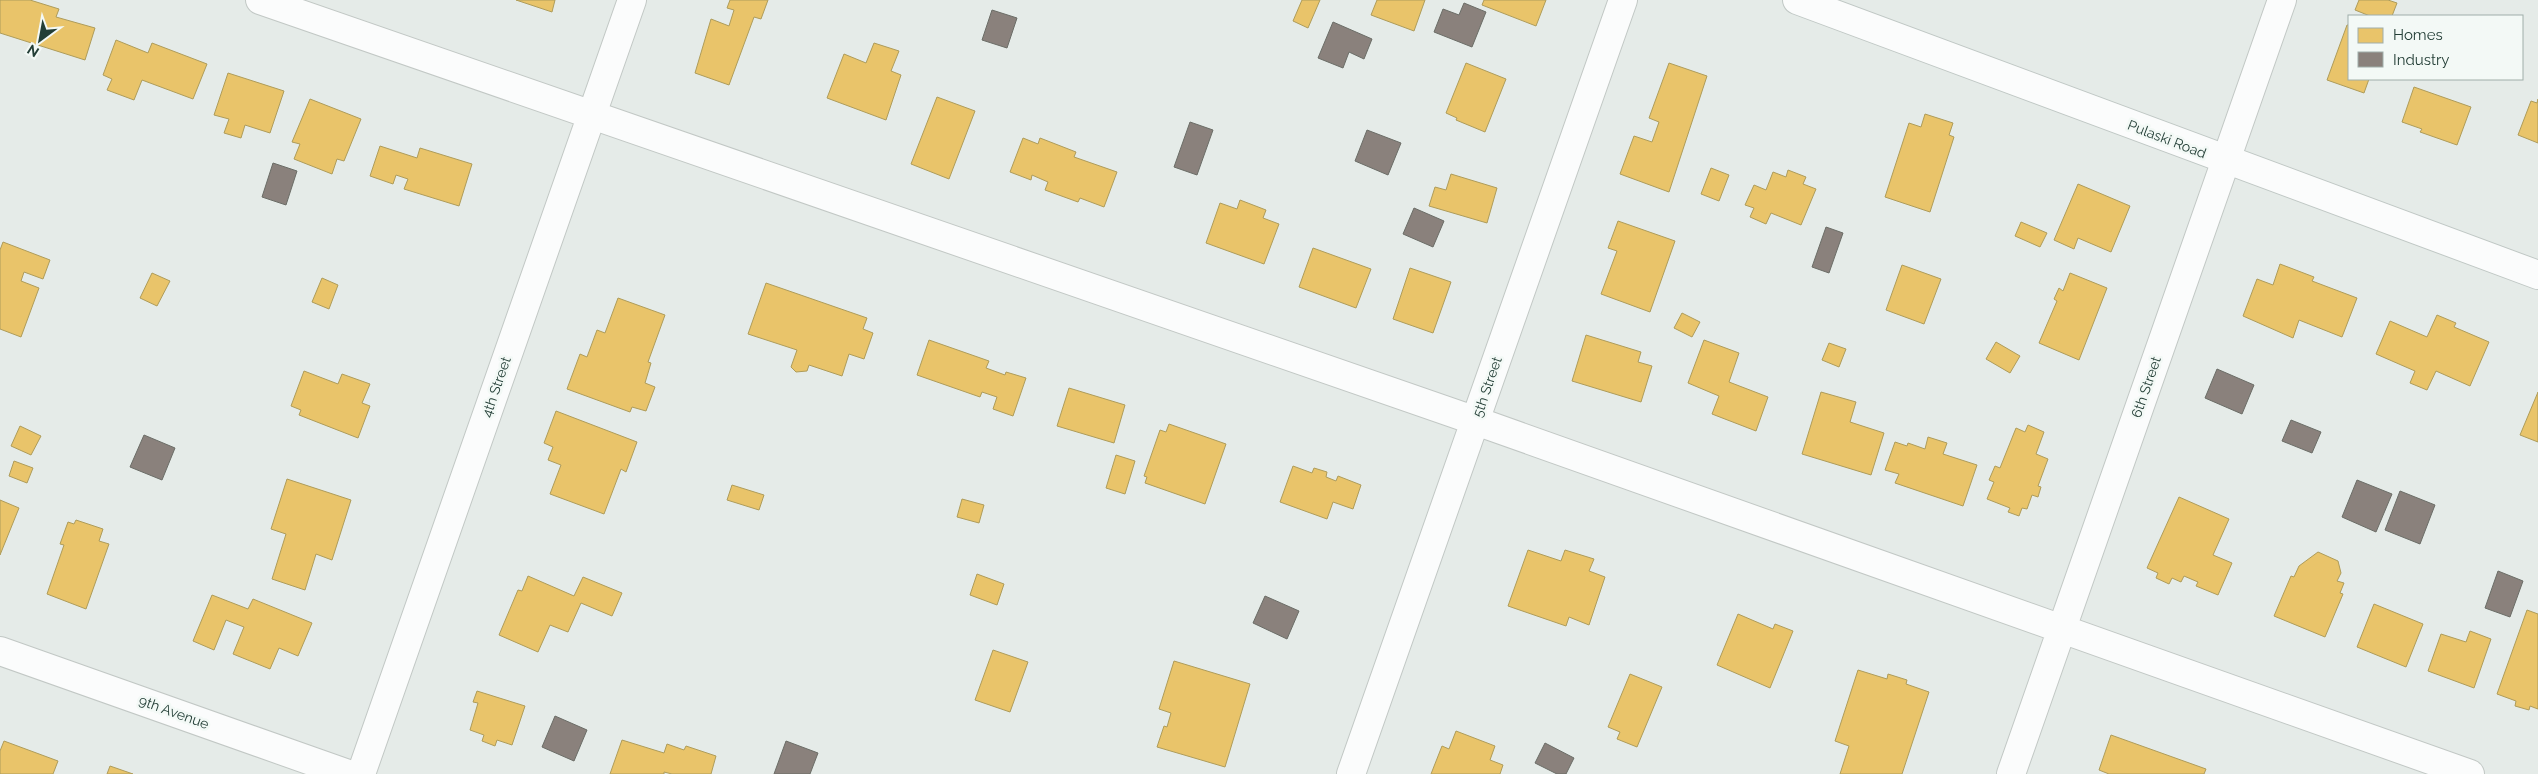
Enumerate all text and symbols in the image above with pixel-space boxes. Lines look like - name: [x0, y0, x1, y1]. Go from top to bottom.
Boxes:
- north arrow: [15, 15, 65, 65]
- legend: [2348, 15, 2523, 80]
- text: Homes: [2393, 26, 2443, 44]
- text: N: [24, 41, 42, 61]
- text: Industry: [2393, 51, 2449, 69]
- street label: Pulaski Road: [2125, 117, 2209, 161]
- street label: 4th Street: [478, 354, 514, 419]
- street label: 5th Street: [1469, 354, 1505, 419]
- street label: 6th Street: [2128, 354, 2164, 420]
- street label: 9th Avenue: [137, 692, 211, 732]

